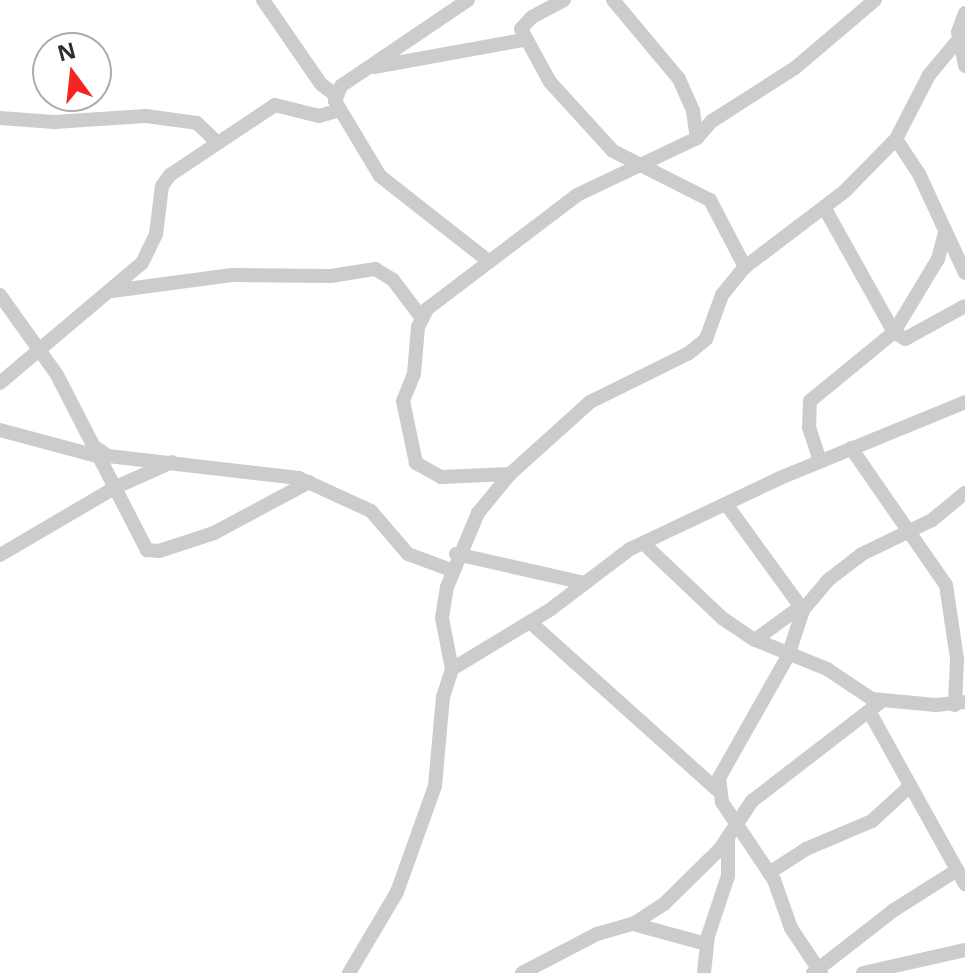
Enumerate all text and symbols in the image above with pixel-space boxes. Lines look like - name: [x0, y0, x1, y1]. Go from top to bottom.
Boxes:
- north arrow: [32, 32, 112, 112]
- text: N: [54, 34, 79, 68]

